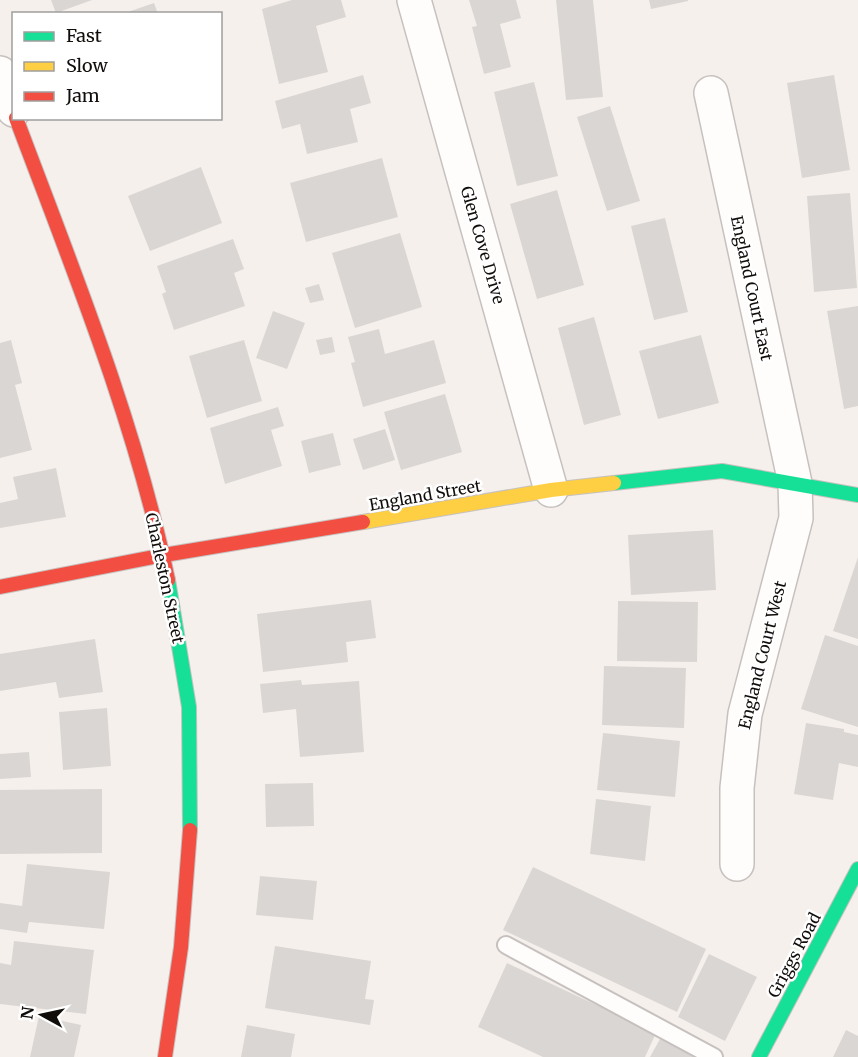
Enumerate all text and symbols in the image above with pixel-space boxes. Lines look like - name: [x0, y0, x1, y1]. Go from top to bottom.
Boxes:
- legend: [12, 12, 222, 120]
- text: Fast: [66, 24, 102, 47]
- text: Slow: [66, 54, 109, 77]
- text: Jam: [65, 84, 100, 107]
- street label: Glen Cove Drive: [457, 184, 509, 306]
- street label: England Court East: [727, 214, 777, 363]
- street label: England Street: [367, 475, 483, 515]
- street label: Charleston Street: [141, 511, 189, 646]
- street label: England Court West: [734, 578, 790, 731]
- street label: Griggs Road: [763, 909, 825, 1001]
- north arrow: [12, 985, 72, 1045]
- text: N: [16, 1005, 38, 1021]

